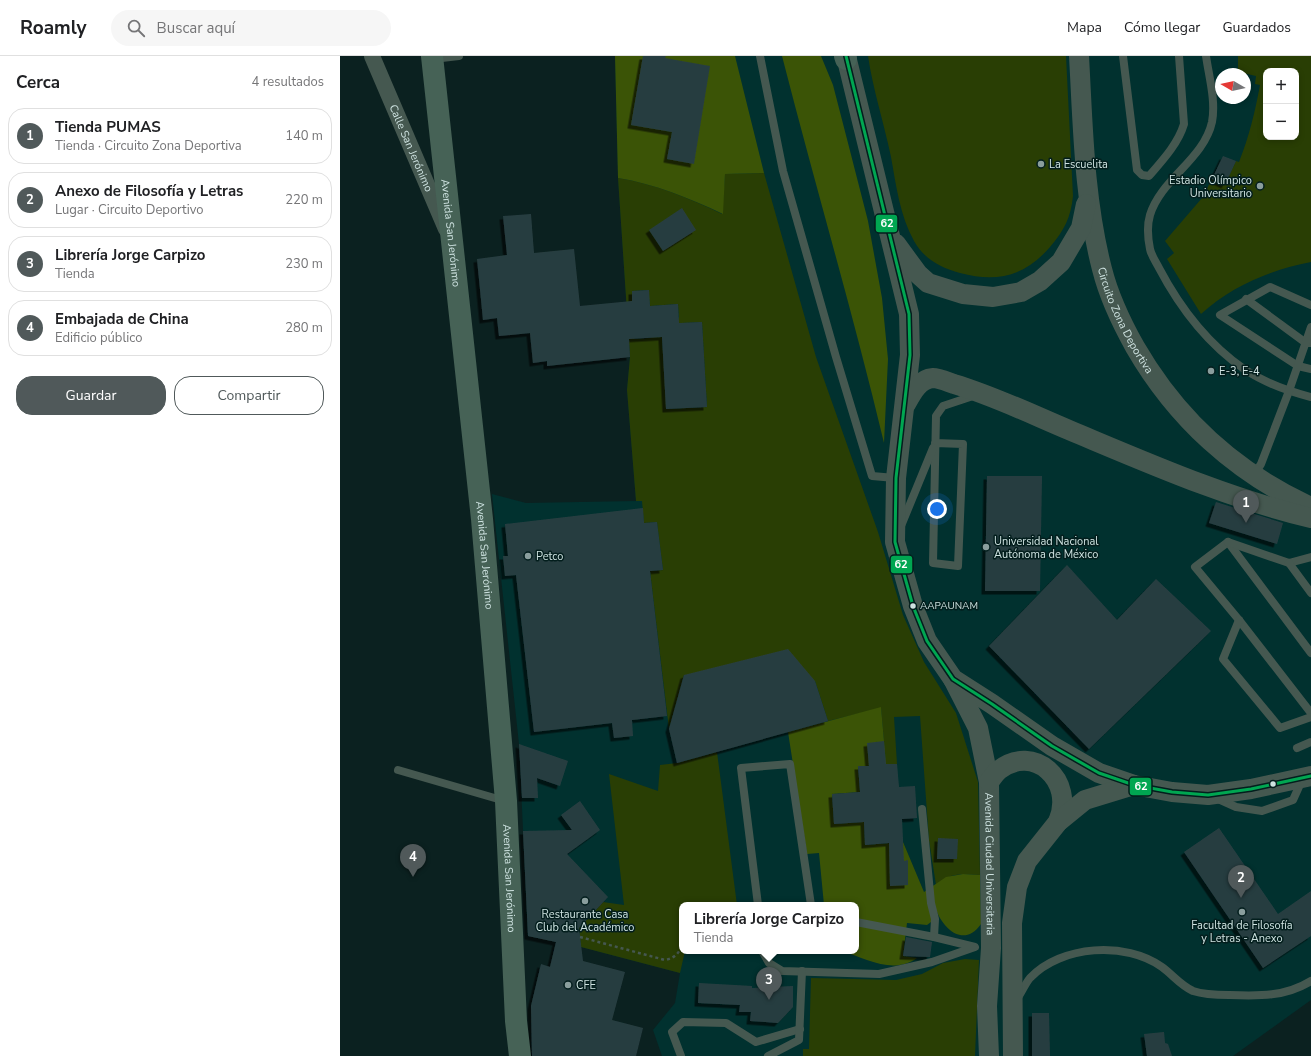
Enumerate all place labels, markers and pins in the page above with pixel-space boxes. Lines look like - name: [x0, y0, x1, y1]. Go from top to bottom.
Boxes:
- place label: La Escuelita: [1049, 157, 1108, 172]
- marker: La Escuelita: [1036, 159, 1046, 169]
- place label: Estadio Olímpico Universitario: [1169, 173, 1252, 201]
- marker: Estadio Olímpico Universitario: [1255, 181, 1265, 191]
- place label: E-3, E-4: [1219, 364, 1260, 379]
- marker: E-3, E-4: [1206, 366, 1216, 376]
- pin: 1: [1233, 490, 1259, 523]
- place label: Universidad Nacional Autónoma de México: [994, 534, 1099, 562]
- marker: Universidad Nacional Autónoma de México: [981, 542, 991, 552]
- place label: Petco: [536, 549, 563, 564]
- marker: Petco: [523, 551, 533, 561]
- place label: AAPAUNAM: [920, 599, 978, 613]
- marker: AAPAUNAM: [908, 601, 918, 611]
- unlabelled marker: [1268, 779, 1278, 789]
- pin: 4: [400, 844, 426, 877]
- pin: 2: [1228, 865, 1254, 898]
- marker: Restaurante Casa Club del Académico: [580, 896, 590, 906]
- place label: Restaurante Casa Club del Académico: [536, 907, 634, 935]
- marker: Facultad de Filosofía y Letras - Anexo: [1237, 907, 1247, 917]
- place label: Facultad de Filosofía y Letras - Anexo: [1191, 918, 1293, 946]
- pin: 3: [756, 967, 782, 1000]
- place label: CFE: [576, 978, 596, 993]
- marker: CFE: [563, 980, 573, 990]

